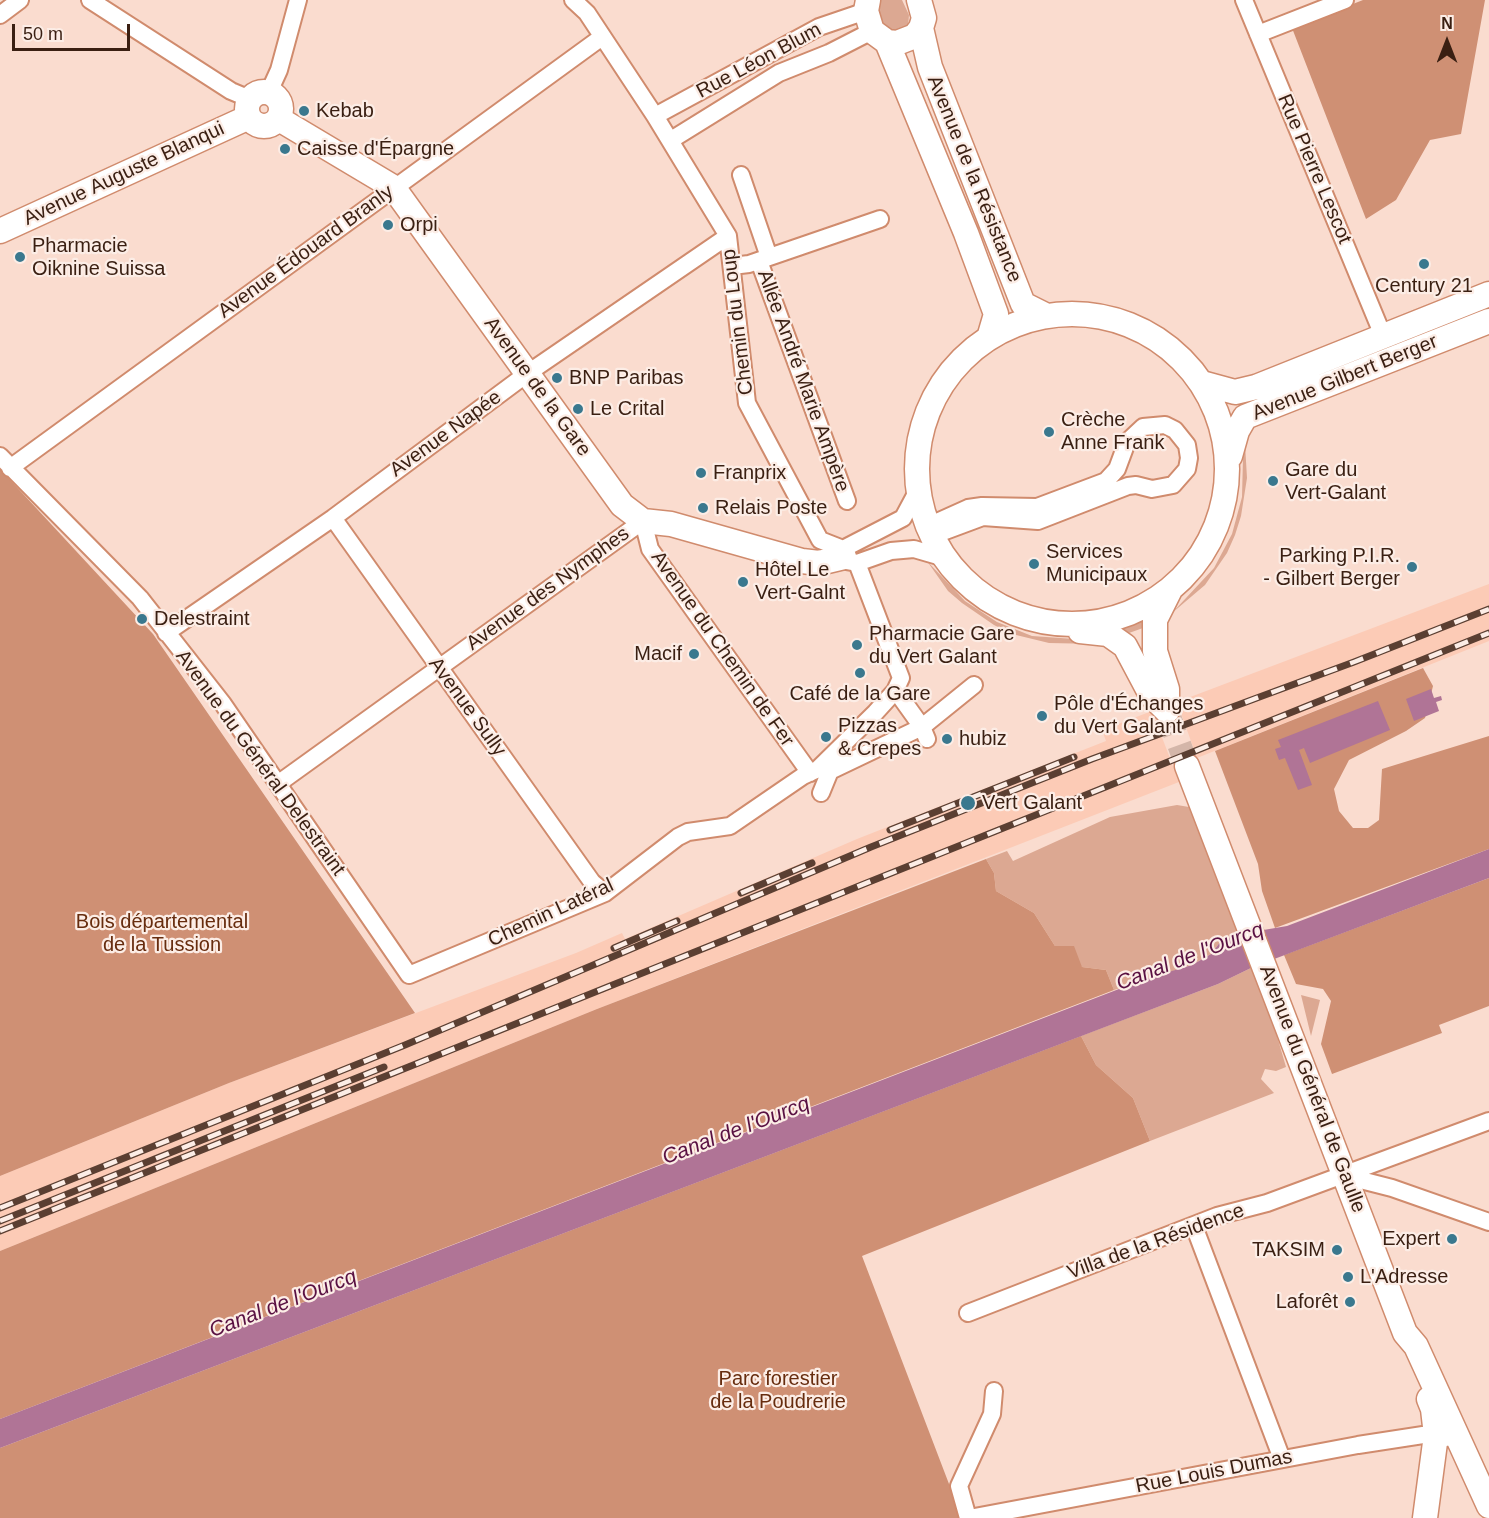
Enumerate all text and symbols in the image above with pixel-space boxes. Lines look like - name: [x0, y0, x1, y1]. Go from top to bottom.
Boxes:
- scale bar: [15, 12, 134, 50]
- north arrow: [1417, 12, 1477, 72]
- text: N: [1441, 15, 1453, 32]
- street label: Rue Léon Blum: [693, 18, 825, 104]
- text: 50 m: [23, 24, 63, 44]
- street label: Avenue de la Résistance: [922, 72, 1026, 286]
- street label: Rue Pierre Lescot: [1272, 91, 1356, 247]
- place label: Kebab: [316, 99, 374, 123]
- marker: Kebab: [297, 104, 311, 118]
- street label: Avenue Auguste Blanqui: [20, 117, 228, 231]
- place label: Caisse d'Épargne: [297, 137, 454, 161]
- marker: Caisse d'Épargne: [278, 142, 292, 156]
- street label: Avenue Édouard Branly: [214, 180, 398, 324]
- place label: Orpi: [400, 213, 438, 237]
- marker: Orpi: [381, 218, 395, 232]
- place label: Pharmacie Oiknine Suissa: [32, 234, 165, 281]
- street label: Chemin du Loup: [717, 248, 759, 396]
- marker: Pharmacie Oiknine Suissa: [13, 250, 27, 264]
- marker: Century 21: [1417, 257, 1431, 271]
- street label: Allée André Marie Ampère: [752, 267, 854, 495]
- place label: Century 21: [1375, 274, 1473, 298]
- street label: Avenue de la Gare: [478, 313, 596, 461]
- street label: Avenue Gilbert Berger: [1249, 330, 1441, 426]
- place label: BNP Paribas: [569, 366, 683, 390]
- marker: BNP Paribas: [550, 371, 564, 385]
- street label: Avenue Napée: [386, 386, 506, 482]
- place label: Le Crital: [590, 397, 664, 421]
- marker: Le Crital: [571, 402, 585, 416]
- place label: Crèche Anne Frank: [1061, 408, 1164, 455]
- marker: Crèche Anne Frank: [1042, 425, 1056, 439]
- place label: Gare du Vert-Galant: [1285, 458, 1386, 505]
- place label: Franprix: [713, 461, 786, 485]
- marker: Franprix: [694, 466, 708, 480]
- marker: Gare du Vert-Galant: [1266, 474, 1280, 488]
- place label: Relais Poste: [715, 496, 827, 520]
- marker: Relais Poste: [696, 501, 710, 515]
- street label: Avenue des Nymphes: [462, 522, 634, 656]
- place label: Services Municipaux: [1046, 540, 1147, 587]
- place label: Parking P.I.R. - Gilbert Berger: [1263, 544, 1400, 591]
- street label: Avenue du Chemin de Fer: [645, 547, 799, 751]
- marker: Services Municipaux: [1027, 557, 1041, 571]
- place label: Hôtel Le Vert-Galnt: [755, 558, 845, 605]
- marker: Parking P.I.R. - Gilbert Berger: [1405, 560, 1419, 574]
- marker: Hôtel Le Vert-Galnt: [736, 575, 750, 589]
- place label: Delestraint: [154, 607, 250, 631]
- marker: Delestraint: [135, 612, 149, 626]
- place label: Pharmacie Gare du Vert Galant: [869, 622, 1015, 669]
- marker: Pharmacie Gare du Vert Galant: [850, 638, 864, 652]
- place label: Macif: [634, 642, 682, 666]
- street label: Avenue du Général Delestraint: [170, 645, 350, 881]
- marker: Macif: [687, 647, 701, 661]
- street label: Avenue Sully: [423, 653, 511, 761]
- marker: Café de la Gare: [853, 666, 867, 680]
- place label: Café de la Gare: [789, 682, 931, 706]
- place label: Pôle d'Échanges du Vert Galant: [1054, 692, 1203, 739]
- marker: Pôle d'Échanges du Vert Galant: [1035, 709, 1049, 723]
- place label: Pizzas & Crepes: [838, 714, 921, 761]
- place label: hubiz: [959, 727, 1007, 751]
- marker: Pizzas & Crepes: [819, 730, 833, 744]
- marker: hubiz: [940, 732, 954, 746]
- place label: Vert Galant: [982, 791, 1082, 815]
- marker: Vert Galant: [959, 794, 977, 812]
- street label: Chemin Latéral: [484, 873, 618, 953]
- park label: Bois départemental de la Tussion: [76, 910, 248, 957]
- water label: Canal de l'Ourcq: [1113, 917, 1267, 997]
- street label: Avenue du Général de Gaulle: [1254, 962, 1370, 1216]
- water label: Canal de l'Ourcq: [659, 1091, 813, 1171]
- street label: Villa de la Résidence: [1064, 1199, 1248, 1285]
- place label: Expert: [1382, 1227, 1440, 1251]
- marker: Expert: [1445, 1232, 1459, 1246]
- place label: TAKSIM: [1252, 1238, 1325, 1262]
- marker: TAKSIM: [1330, 1243, 1344, 1257]
- water label: Canal de l'Ourcq: [206, 1264, 360, 1344]
- place label: L'Adresse: [1360, 1265, 1448, 1289]
- marker: L'Adresse: [1341, 1270, 1355, 1284]
- place label: Laforêt: [1276, 1290, 1338, 1314]
- marker: Laforêt: [1343, 1295, 1357, 1309]
- park label: Parc forestier de la Poudrerie: [710, 1367, 846, 1414]
- street label: Rue Louis Dumas: [1134, 1445, 1294, 1499]

